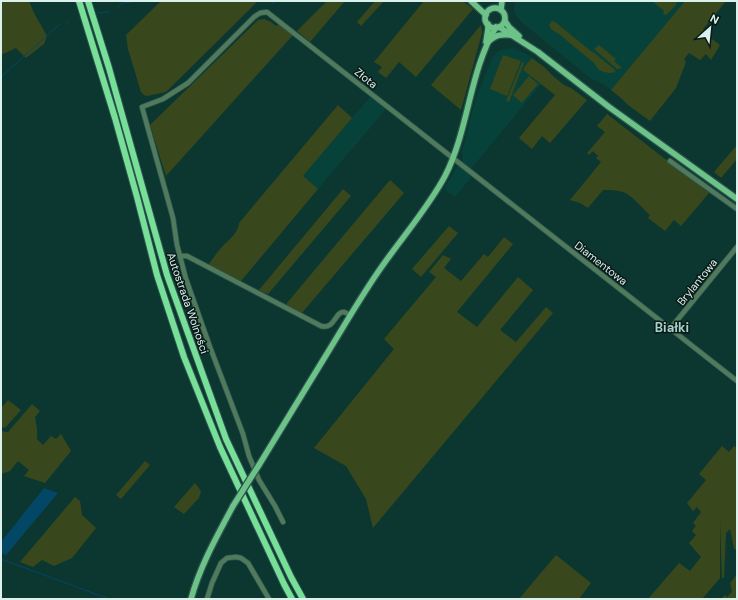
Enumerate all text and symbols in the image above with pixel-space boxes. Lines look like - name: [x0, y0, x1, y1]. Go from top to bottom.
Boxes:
- north arrow: [690, 8, 730, 48]
- text: N: [708, 11, 721, 27]
- street label: Złota: [352, 65, 380, 91]
- street label: Diamentowa: [572, 238, 630, 288]
- street label: Autostrada Wolności: [164, 251, 212, 355]
- street label: Brylantowa: [674, 256, 720, 308]
- district label: Białki: [655, 319, 689, 336]

